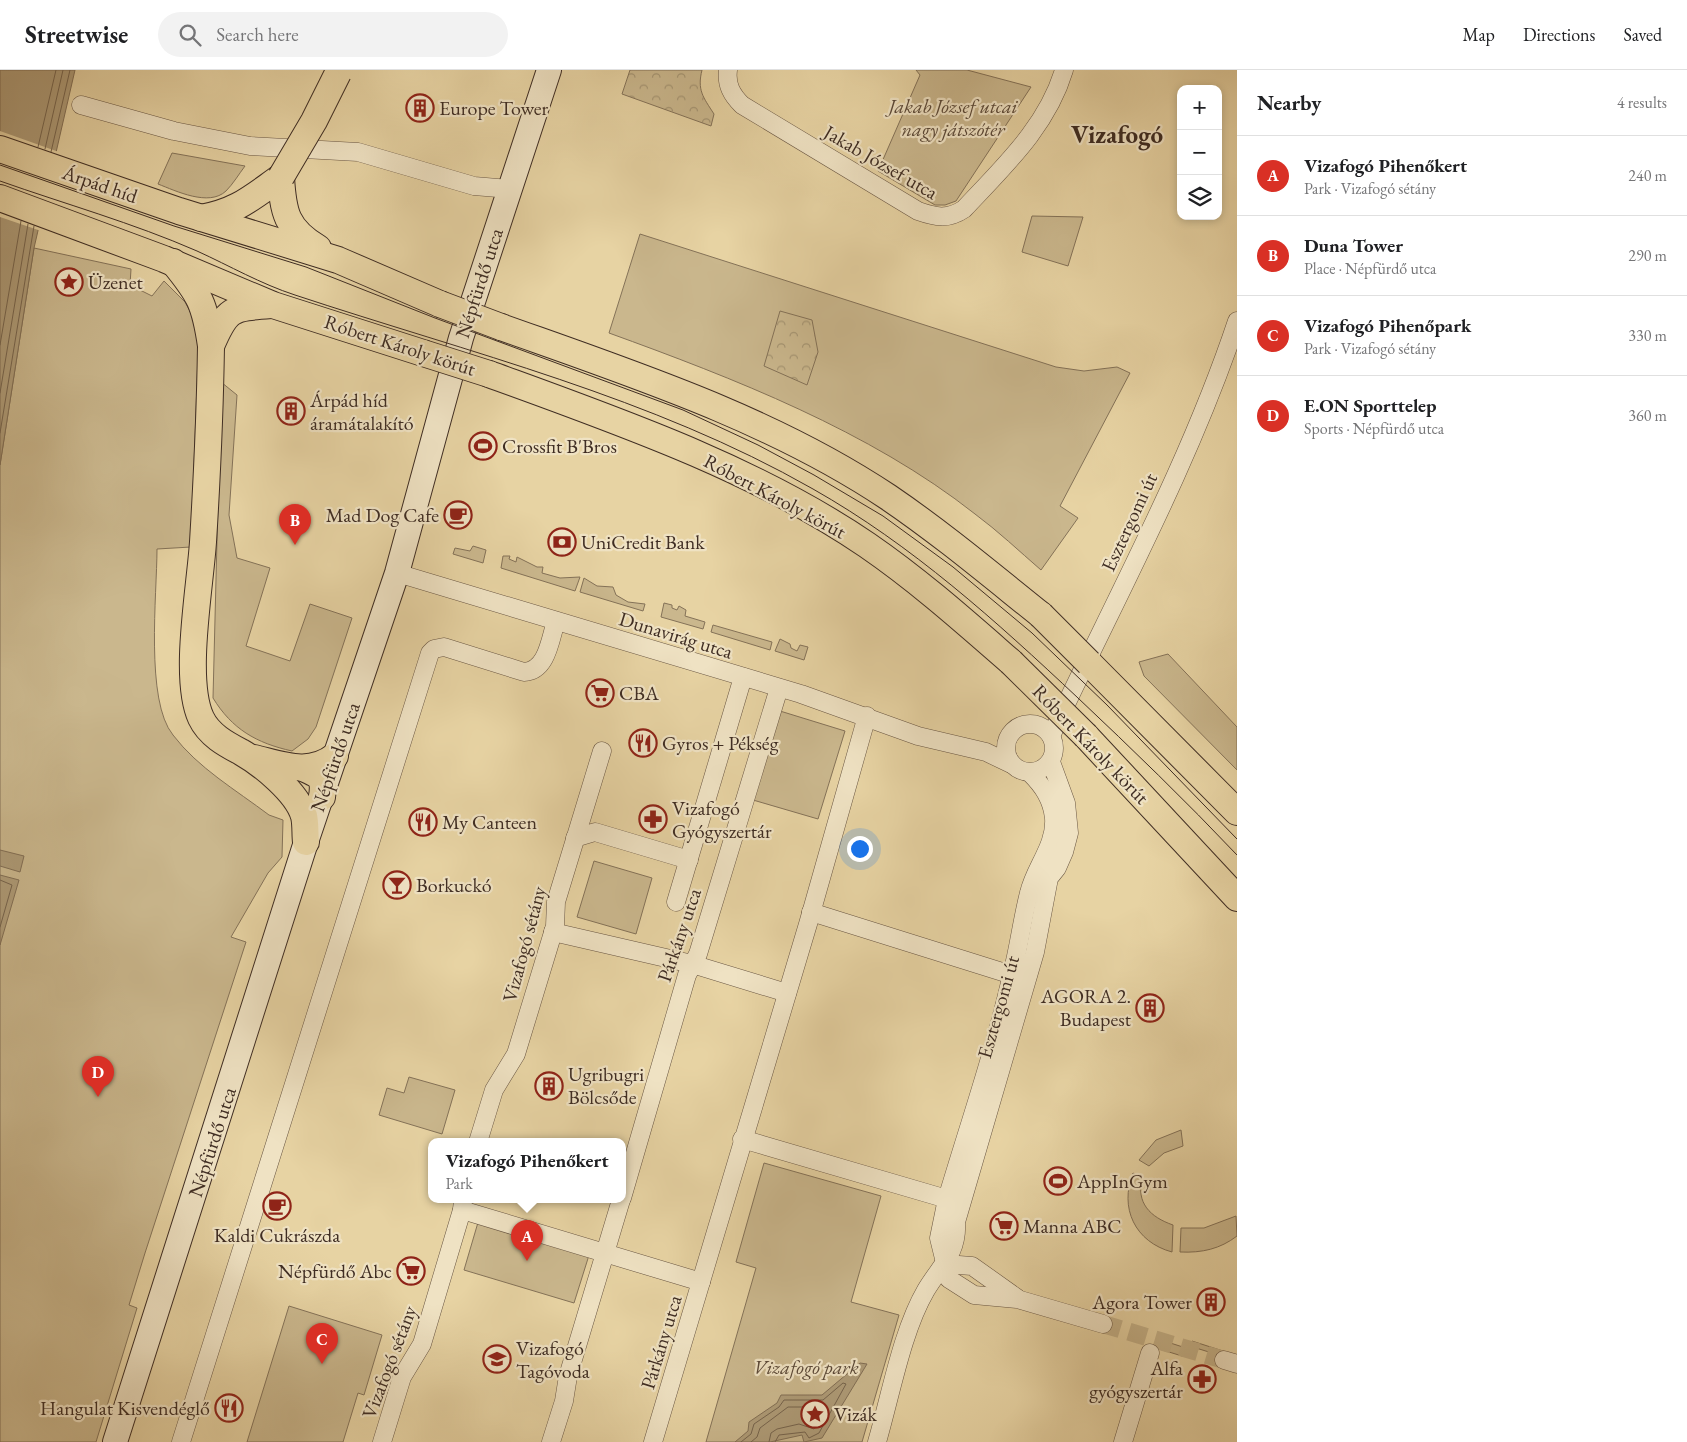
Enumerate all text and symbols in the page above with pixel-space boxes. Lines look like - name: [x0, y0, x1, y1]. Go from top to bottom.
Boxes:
- search box: [158, 12, 508, 57]
- text: Streetwise: [25, 19, 128, 50]
- icon: search: [176, 21, 204, 49]
- text: Search here: [216, 22, 299, 47]
- text: Map: [1463, 23, 1495, 46]
- text: Directions: [1523, 23, 1595, 46]
- text: Saved: [1623, 23, 1662, 46]
- map controls: [1177, 85, 1222, 220]
- button: +: [1177, 85, 1222, 130]
- text: Nearby: [1257, 89, 1321, 116]
- text: 4 results: [1617, 92, 1667, 113]
- building icon: Europe Tower: [405, 93, 435, 123]
- park label: Jakab József utcai nagy játszótér: [885, 93, 1018, 142]
- place label: Europe Tower: [439, 95, 548, 121]
- street label: Jakab József utca: [817, 118, 943, 205]
- district label: Vizafogó: [1071, 118, 1163, 151]
- button: −: [1177, 130, 1222, 175]
- text: Vizafogó Pihenőkert: [1304, 153, 1467, 178]
- street label: Árpád híd: [58, 159, 142, 209]
- text: A: [1267, 165, 1279, 186]
- text: 240 m: [1628, 165, 1667, 186]
- button: layers: [1177, 175, 1222, 220]
- text: Park · Vizafogó sétány: [1304, 178, 1436, 199]
- street label: Népfürdő utca: [449, 225, 509, 341]
- text: Duna Tower: [1304, 233, 1403, 258]
- text: B: [1268, 245, 1278, 266]
- text: 290 m: [1628, 245, 1667, 266]
- text: Place · Népfürdő utca: [1304, 258, 1437, 279]
- place icon: Üzenet: [54, 267, 84, 297]
- place label: Üzenet: [88, 269, 143, 295]
- street label: Róbert Károly körút: [321, 308, 480, 382]
- text: Vizafogó Pihenőpark: [1304, 313, 1471, 338]
- text: C: [1267, 325, 1279, 346]
- text: 330 m: [1628, 325, 1667, 346]
- text: Park · Vizafogó sétány: [1304, 338, 1436, 359]
- place label: Árpád híd áramátalakító: [309, 387, 414, 436]
- text: E.ON Sporttelep: [1304, 393, 1436, 418]
- building icon: Árpád híd áramátalakító: [276, 396, 306, 426]
- text: D: [1267, 405, 1279, 426]
- text: 360 m: [1628, 405, 1667, 426]
- text: Sports · Népfürdő utca: [1304, 418, 1444, 439]
- sports icon: Crossfit B'Bros: [468, 431, 498, 461]
- place label: Crossfit B'Bros: [502, 433, 617, 459]
- street label: Róbert Károly körút: [699, 448, 851, 545]
- street label: Esztergomi út: [1095, 468, 1163, 575]
- cafe icon: Mad Dog Cafe: [443, 500, 473, 530]
- place label: Mad Dog Cafe: [326, 502, 439, 528]
- pin: B: [279, 504, 311, 545]
- bank icon: UniCredit Bank: [547, 527, 577, 557]
- place label: UniCredit Bank: [581, 529, 705, 555]
- street label: Dunavirág utca: [616, 605, 736, 665]
- supermarket icon: CBA: [585, 678, 615, 708]
- street label: Róbert Károly körút: [1027, 678, 1156, 810]
- place label: CBA: [619, 680, 659, 706]
- street label: Népfürdő utca: [304, 699, 366, 815]
- restaurant icon: Gyros + Pékség: [628, 728, 658, 758]
- place label: Gyros + Pékség: [662, 730, 779, 756]
- place label: Vizafogó Gyógyszertár: [672, 795, 772, 844]
- pharmacy icon: Vizafogó Gyógyszertár: [638, 804, 668, 834]
- restaurant icon: My Canteen: [408, 807, 438, 837]
- place label: My Canteen: [442, 809, 537, 835]
- your location: [847, 836, 873, 862]
- bar icon: Borkuckó: [382, 870, 412, 900]
- place label: Borkuckó: [416, 872, 492, 898]
- street label: Vizafogó sétány: [496, 883, 552, 1005]
- street label: Párkány utca: [651, 885, 707, 985]
- street label: Esztergomi út: [971, 952, 1025, 1061]
- place label: AGORA 2. Budapest: [1040, 983, 1132, 1032]
- building icon: AGORA 2. Budapest: [1135, 993, 1165, 1023]
- pin: D: [82, 1056, 114, 1097]
- place label: Ugribugri Bölcsőde: [568, 1061, 644, 1110]
- building icon: Ugribugri Bölcsőde: [534, 1071, 564, 1101]
- street label: Népfürdő utca: [182, 1084, 242, 1200]
- popup: [428, 1138, 626, 1203]
- text: Vizafogó Pihenőkert: [445, 1148, 609, 1173]
- sports icon: AppInGym: [1043, 1166, 1073, 1196]
- place label: AppInGym: [1076, 1168, 1168, 1194]
- text: Park: [445, 1173, 473, 1194]
- cafe icon: Kaldi Cukrászda: [262, 1191, 292, 1221]
- supermarket icon: Manna ABC: [989, 1211, 1019, 1241]
- place label: Manna ABC: [1023, 1213, 1121, 1239]
- pin: A: [511, 1220, 543, 1261]
- place label: Kaldi Cukrászda: [214, 1222, 340, 1248]
- supermarket icon: Népfürdő Abc: [396, 1256, 426, 1286]
- place label: Népfürdő Abc: [278, 1258, 392, 1284]
- building icon: Agora Tower: [1196, 1287, 1226, 1317]
- place label: Agora Tower: [1091, 1289, 1192, 1315]
- street label: Párkány utca: [634, 1292, 688, 1392]
- street label: Vizafogó sétány: [356, 1302, 423, 1422]
- pin: C: [306, 1323, 338, 1364]
- place label: Vizafogó Tagóvoda: [516, 1335, 590, 1384]
- school or university icon: Vizafogó Tagóvoda: [482, 1344, 512, 1374]
- park label: Vizafogó park: [753, 1354, 859, 1380]
- place label: Alfa gyógyszertár: [1089, 1355, 1183, 1404]
- pharmacy icon: Alfa gyógyszertár: [1187, 1364, 1217, 1394]
- restaurant icon: Hangulat Kisvendéglő: [214, 1393, 244, 1423]
- place label: Hangulat Kisvendéglő: [40, 1395, 210, 1421]
- place icon: Vizák: [800, 1399, 830, 1429]
- place label: Vizák: [834, 1401, 877, 1427]

